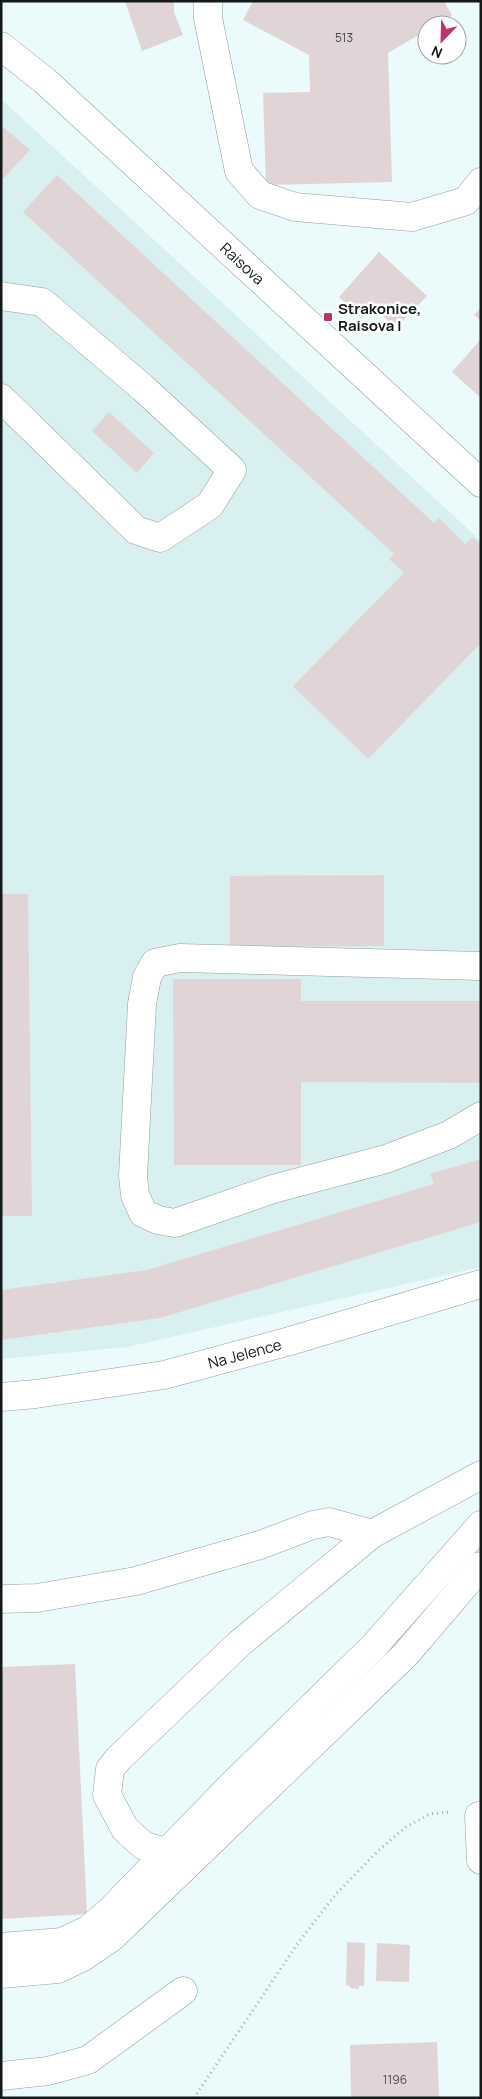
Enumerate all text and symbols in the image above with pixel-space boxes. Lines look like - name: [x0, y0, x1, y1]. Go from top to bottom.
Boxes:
- north arrow: [417, 15, 467, 65]
- house number: 513: [335, 29, 353, 46]
- text: N: [428, 42, 445, 63]
- street label: Raisova: [216, 237, 269, 289]
- place label: Strakonice, Raisova I: [338, 298, 421, 336]
- marker: Strakonice, Raisova I: [322, 311, 334, 323]
- street label: Na Jelence: [206, 1333, 284, 1373]
- house number: 1196: [383, 2071, 407, 2088]

